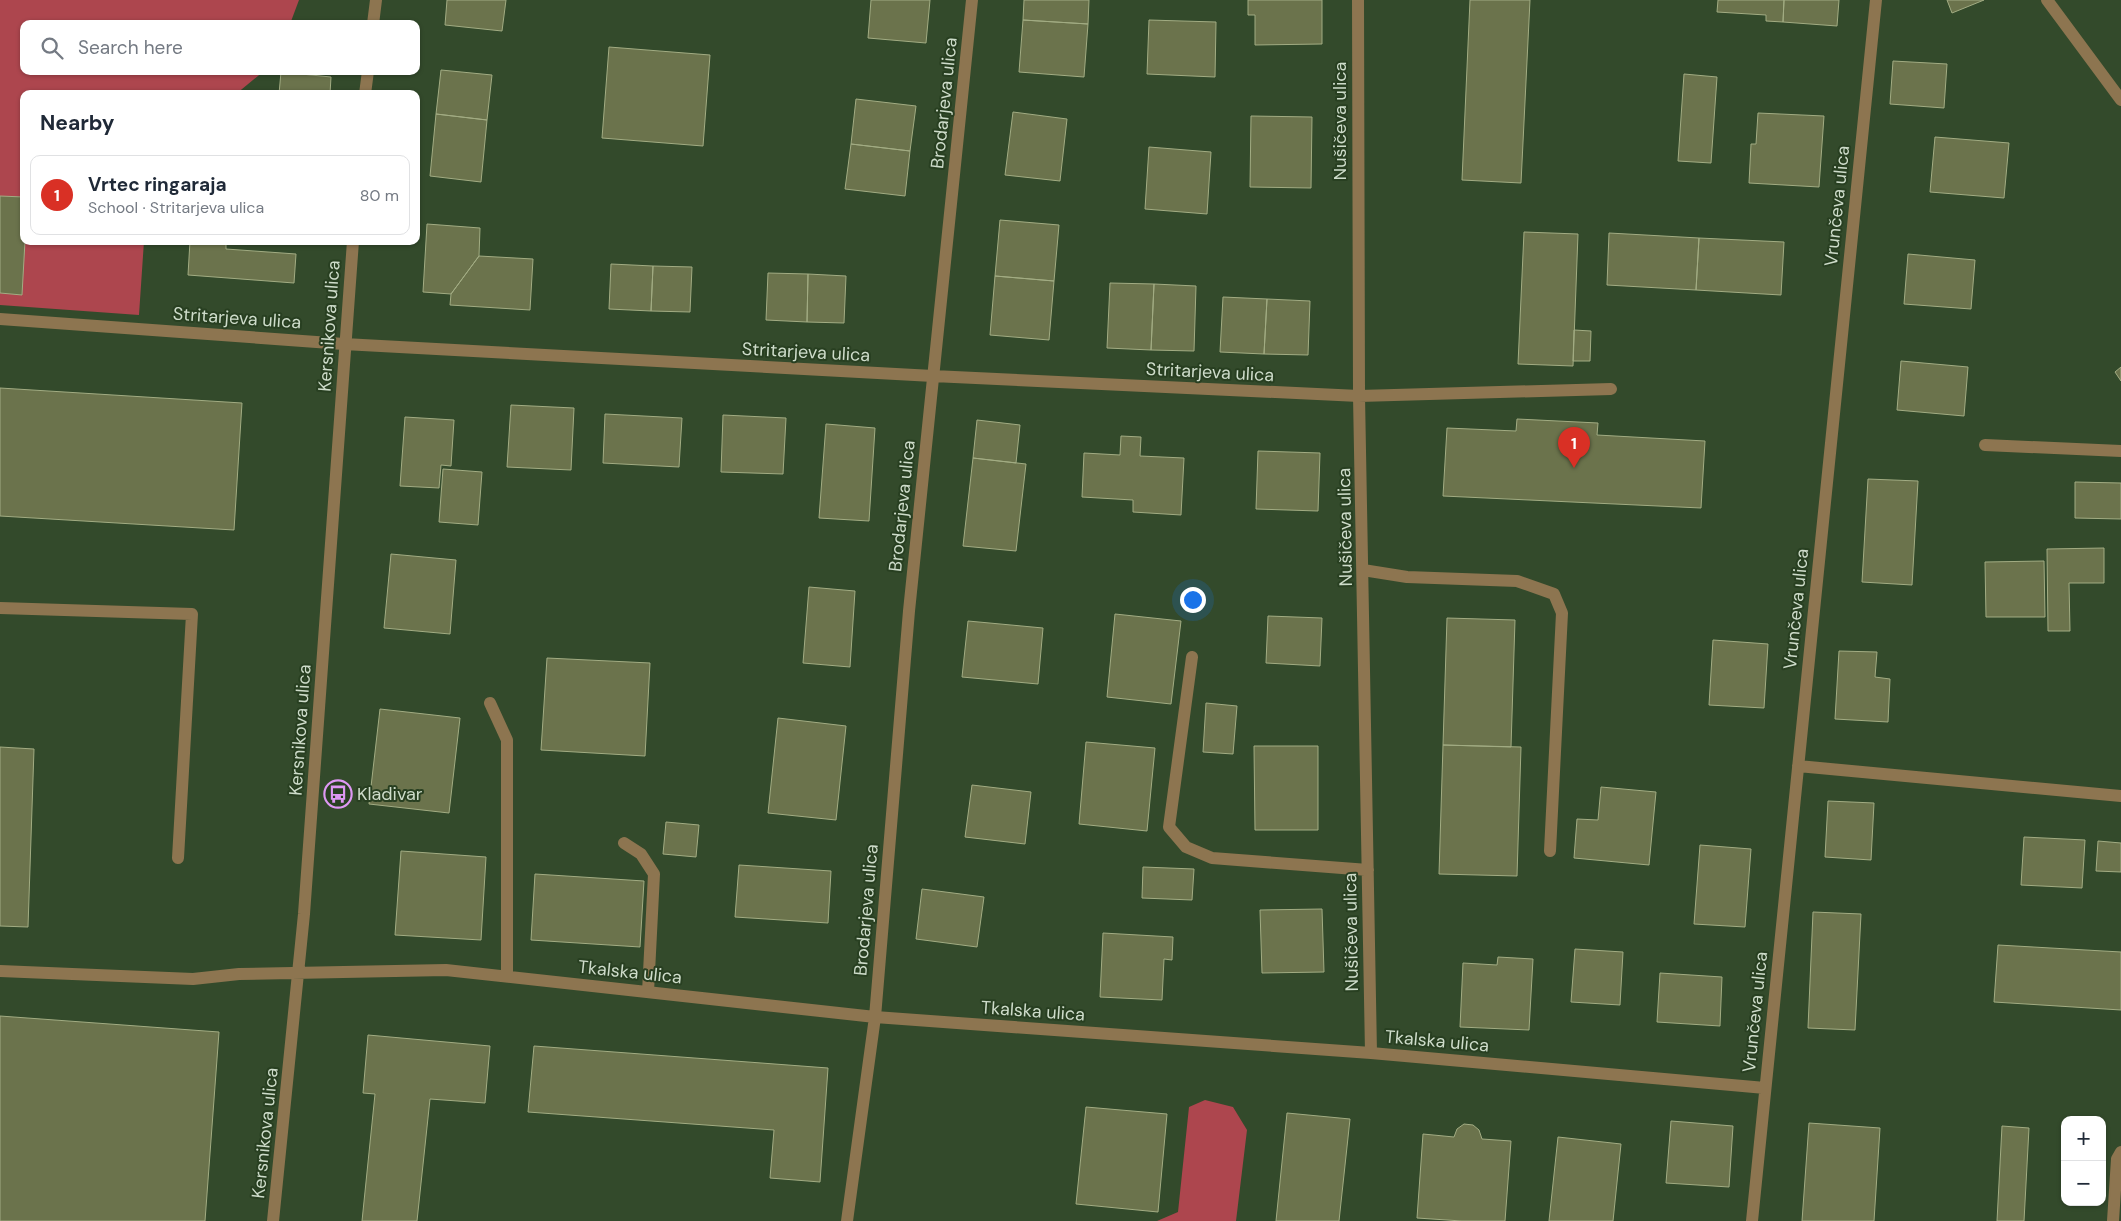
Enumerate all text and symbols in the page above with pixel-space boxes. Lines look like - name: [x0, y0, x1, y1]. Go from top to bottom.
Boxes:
- search box: [20, 20, 420, 75]
- icon: search: [38, 34, 66, 62]
- text: Search here: [78, 35, 183, 60]
- street label: Brodarjeva ulica: [925, 36, 963, 170]
- street label: Nušičeva ulica: [1328, 62, 1352, 180]
- text: Nearby: [40, 109, 114, 137]
- street label: Vrunčeva ulica: [1819, 144, 1855, 268]
- text: Vrtec ringaraja: [88, 172, 227, 197]
- text: 1: [54, 185, 60, 206]
- text: 80 m: [360, 185, 399, 206]
- text: School · Stritarjeva ulica: [88, 197, 264, 218]
- street label: Kersnikova ulica: [312, 260, 346, 392]
- street label: Stritarjeva ulica: [172, 302, 302, 334]
- street label: Stritarjeva ulica: [741, 337, 871, 367]
- street label: Stritarjeva ulica: [1145, 357, 1275, 387]
- pin: 1: [1558, 427, 1590, 468]
- street label: Brodarjeva ulica: [883, 439, 921, 573]
- street label: Nušičeva ulica: [1332, 467, 1358, 587]
- street label: Vrunčeva ulica: [1778, 547, 1814, 671]
- your location: [1180, 587, 1206, 613]
- street label: Kersnikova ulica: [283, 664, 317, 796]
- bus stop icon: Kladivar: [323, 779, 353, 809]
- place label: Kladivar: [357, 782, 423, 806]
- street label: Brodarjeva ulica: [848, 843, 884, 977]
- street label: Nušičeva ulica: [1338, 872, 1364, 992]
- street label: Vrunčeva ulica: [1737, 950, 1773, 1074]
- street label: Tkalska ulica: [577, 955, 683, 989]
- street label: Tkalska ulica: [980, 995, 1086, 1027]
- street label: Tkalska ulica: [1384, 1025, 1490, 1057]
- street label: Kersnikova ulica: [246, 1066, 284, 1200]
- map controls: [2061, 1116, 2106, 1206]
- button: +: [2061, 1116, 2106, 1161]
- button: −: [2061, 1161, 2106, 1206]

